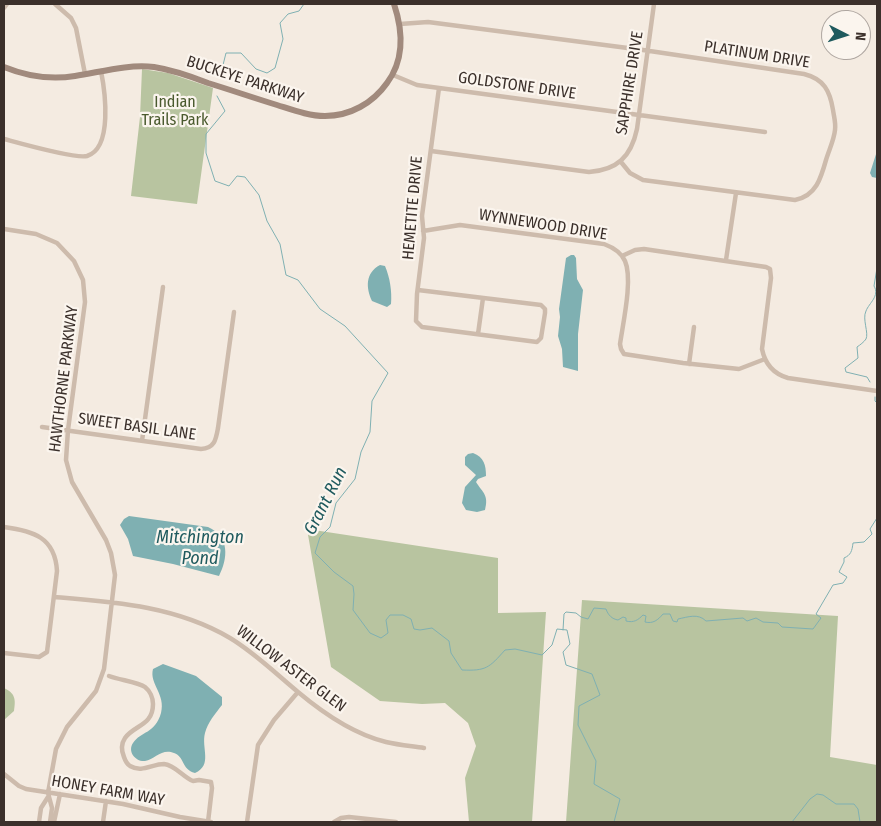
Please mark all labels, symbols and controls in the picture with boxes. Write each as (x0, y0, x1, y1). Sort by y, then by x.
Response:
north arrow (821, 10, 871, 60)
street label: SAPPHIRE DRIVE (612, 30, 648, 136)
text: N (852, 31, 869, 41)
street label: PLATINUM DRIVE (703, 37, 811, 73)
street label: BUCKEYE PARKWAY (184, 52, 306, 108)
street label: GOLDSTONE DRIVE (457, 68, 577, 104)
park label: Indian Trails Park (141, 93, 209, 131)
street label: HEMETITE DRIVE (399, 155, 427, 261)
street label: WYNNEWOOD DRIVE (477, 205, 609, 245)
street label: HAWTHORNE PARKWAY (45, 305, 83, 453)
street label: SWEET BASIL LANE (77, 409, 197, 445)
water label: Grant Run (300, 463, 352, 539)
water label: Mitchington Pond (156, 527, 244, 570)
street label: WILLOW ASTER GLEN (232, 622, 350, 716)
street label: HONEY FARM WAY (50, 772, 166, 810)

